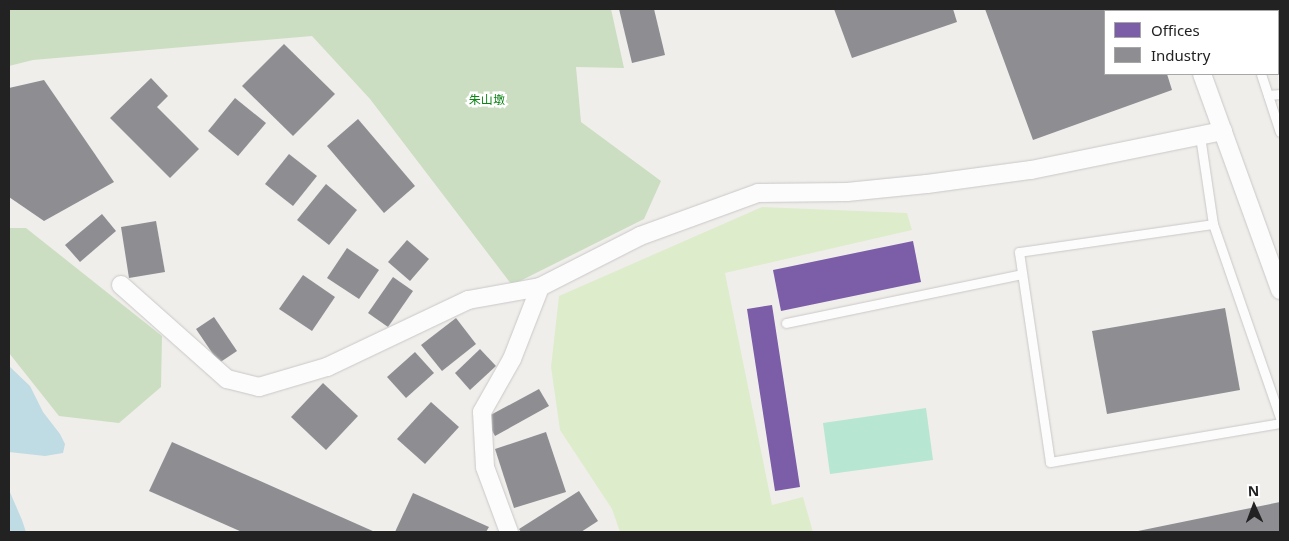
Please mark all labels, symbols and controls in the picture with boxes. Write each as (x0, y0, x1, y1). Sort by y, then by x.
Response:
legend (1104, 10, 1279, 75)
text: Offices (1151, 20, 1200, 40)
text: Industry (1151, 45, 1210, 65)
park label: 朱山墩 (469, 93, 505, 107)
north arrow (1229, 481, 1279, 531)
text: N (1247, 481, 1259, 500)

